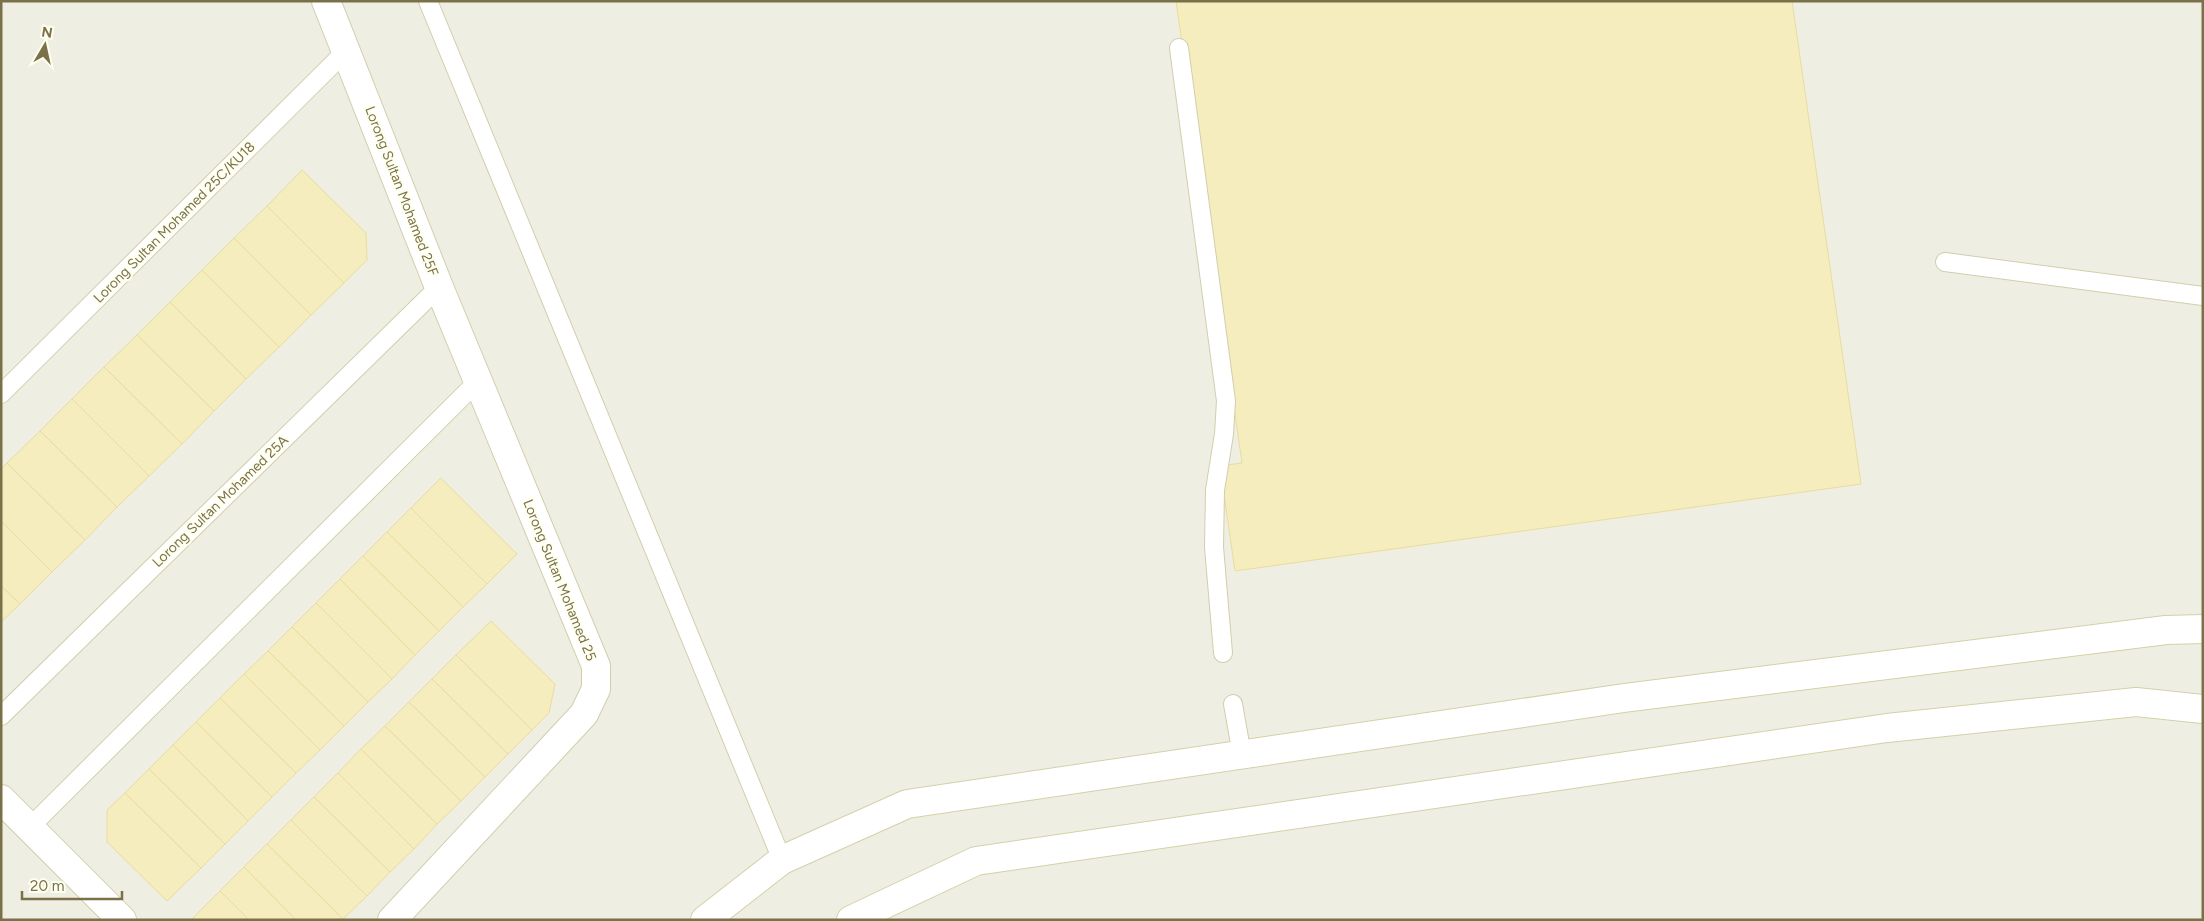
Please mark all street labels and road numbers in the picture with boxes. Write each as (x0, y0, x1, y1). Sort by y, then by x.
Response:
street label: Lorong Sultan Mohamed 25F (361, 104, 442, 279)
street label: Lorong Sultan Mohamed 25C/KU18 (90, 138, 259, 307)
street label: Lorong Sultan Mohamed 25A (149, 432, 292, 571)
street label: Lorong Sultan Mohamed 25 (519, 497, 600, 664)

